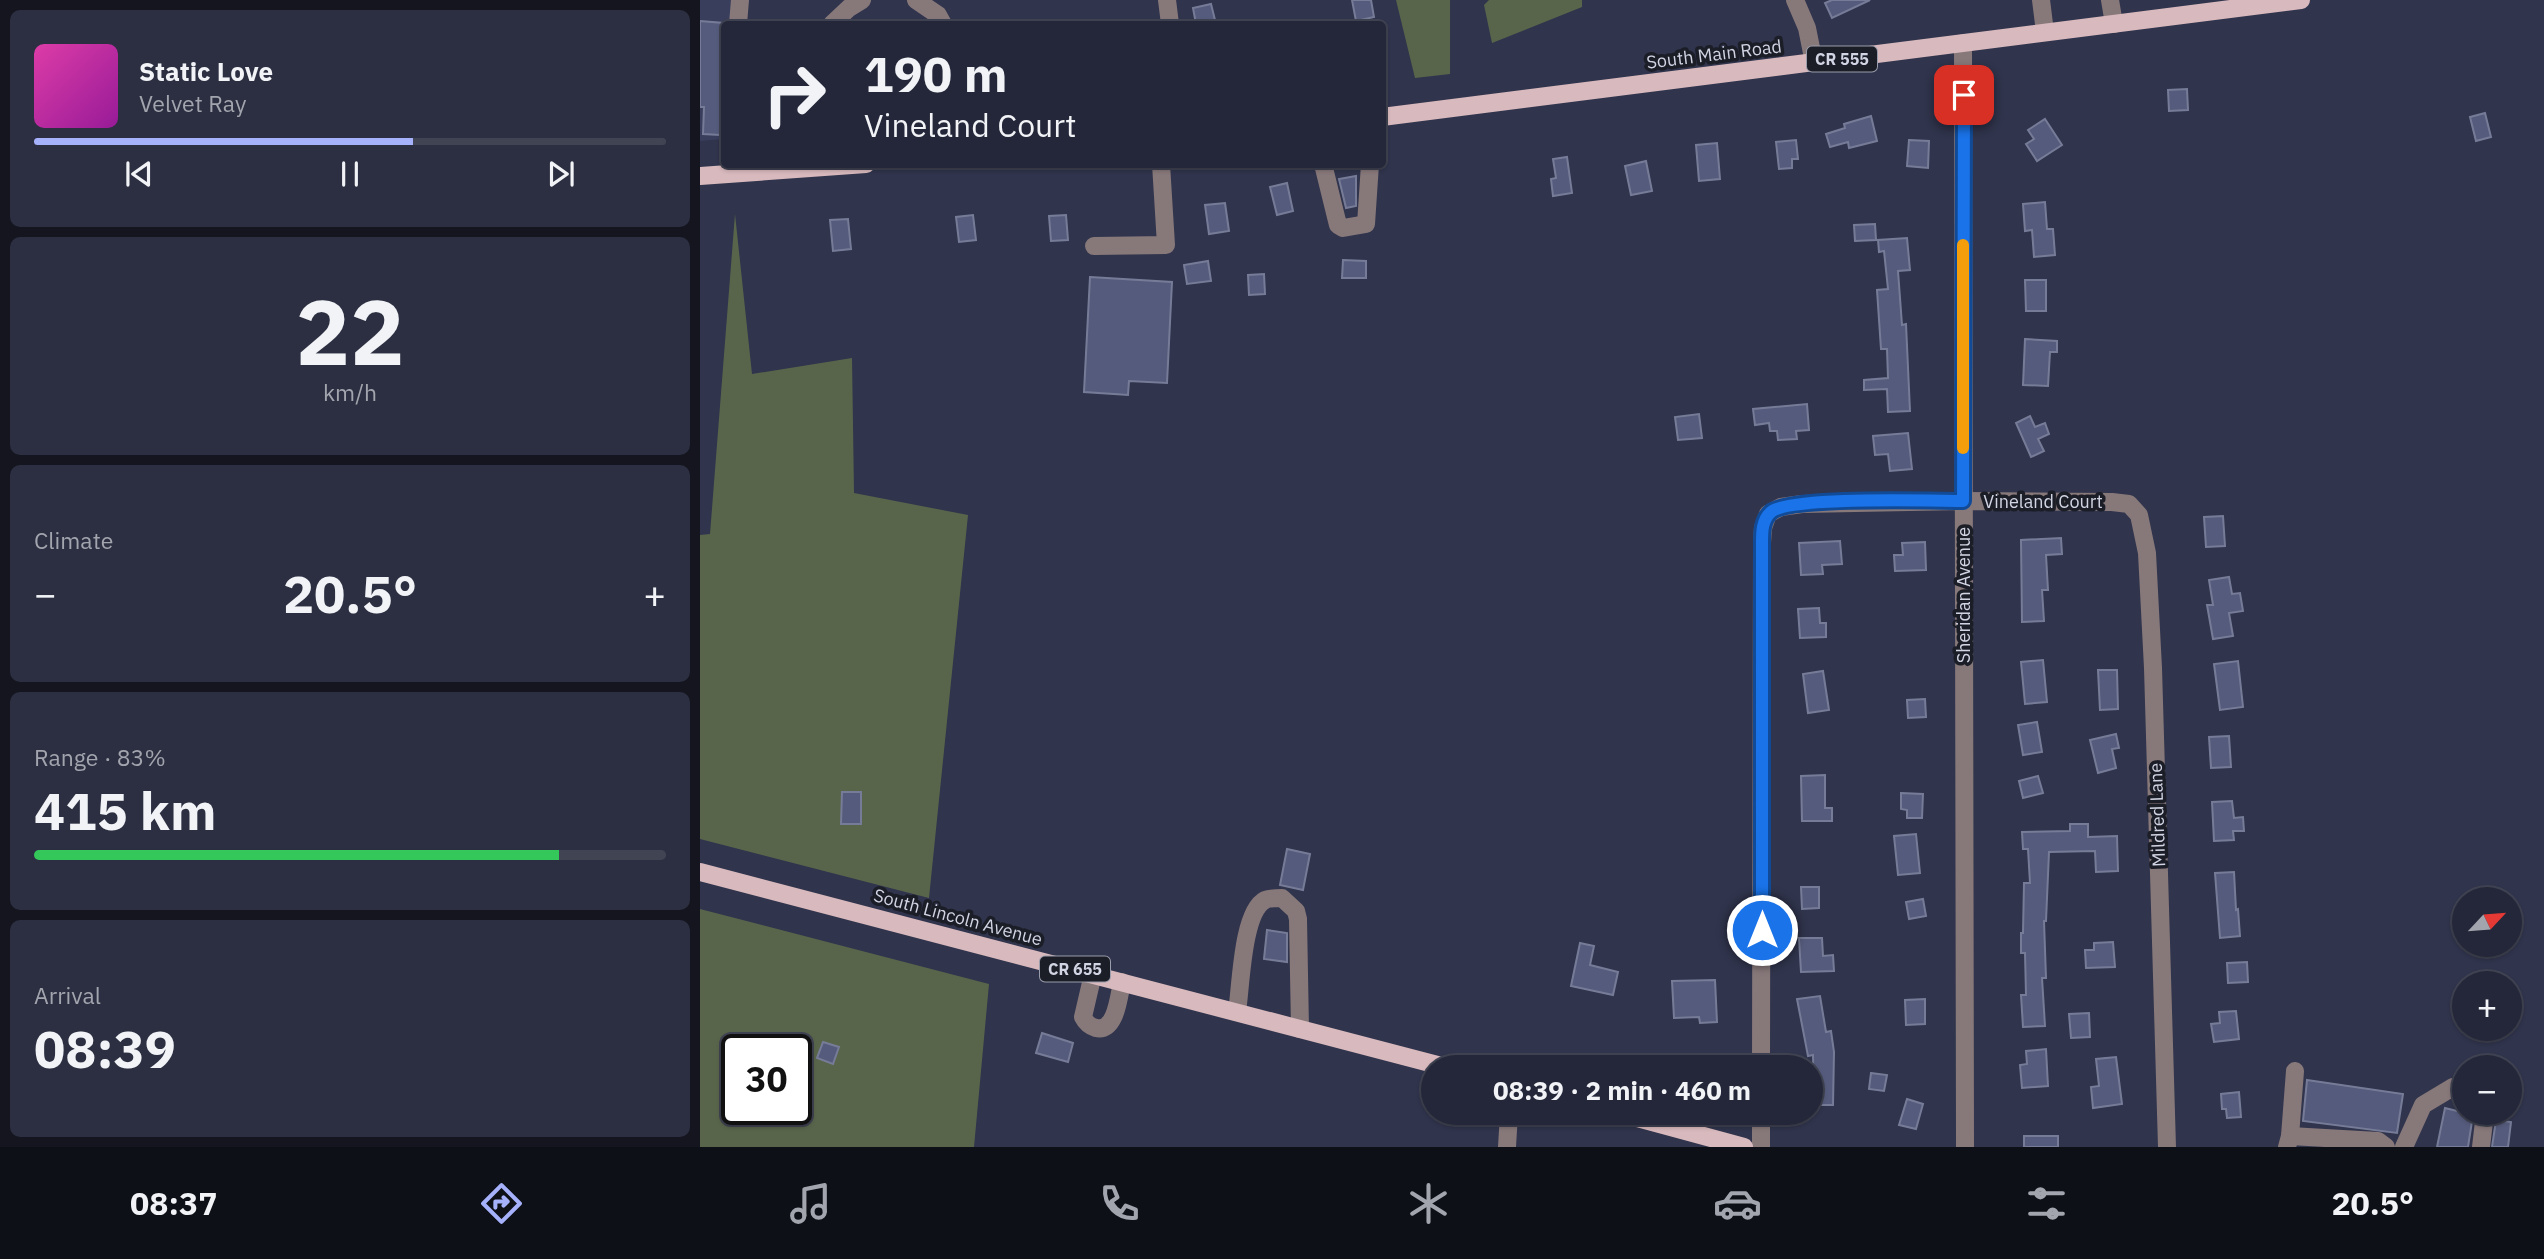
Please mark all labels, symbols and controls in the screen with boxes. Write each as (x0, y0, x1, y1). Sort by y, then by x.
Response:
street label: South Main Road (1645, 34, 1783, 74)
text: 190 m (864, 42, 1008, 105)
road number: CR 555 (1807, 46, 1877, 72)
icon: right (749, 49, 840, 140)
text: Static Love (139, 54, 273, 88)
pin (1934, 65, 1994, 125)
icon: arrive (1945, 76, 1983, 114)
text: Velvet Ray (139, 88, 246, 118)
text: Vineland Court (864, 104, 1076, 146)
icon: previous (120, 155, 158, 193)
icon: pause (331, 155, 369, 193)
icon: next (542, 155, 580, 193)
text: 22 (295, 272, 405, 390)
text: km/h (323, 377, 377, 407)
street label: Vineland Court (1983, 490, 2103, 513)
text: Climate (34, 525, 113, 555)
street label: Sheridan Avenue (1952, 527, 1975, 663)
text: 20.5° (283, 560, 417, 627)
text: − (34, 569, 57, 618)
text: + (643, 569, 666, 618)
text: Range · 83% (34, 742, 166, 772)
street label: Mildred Lane (2144, 762, 2170, 868)
text: 415 km (34, 777, 216, 844)
street label: South Lincoln Avenue (871, 883, 1045, 951)
north arrow (2452, 887, 2522, 957)
map controls (2452, 887, 2522, 1125)
position arrow (1725, 893, 1799, 967)
road number: CR 655 (1040, 956, 1110, 981)
button: + (2452, 971, 2522, 1041)
text: Arrival (34, 980, 101, 1010)
text: 08:39 (34, 1015, 176, 1082)
speed limit sign: 30 (721, 1034, 812, 1125)
button: − (2452, 1055, 2522, 1125)
text: 08:39 · 2 min · 460 m (1493, 1073, 1751, 1107)
icon: directions (477, 1179, 526, 1228)
icon: music (786, 1179, 835, 1228)
icon: phone (1095, 1179, 1144, 1228)
icon: climate (1404, 1179, 1453, 1228)
icon: car (1713, 1179, 1762, 1228)
icon: filters (2022, 1179, 2071, 1228)
text: 08:37 (130, 1182, 217, 1224)
text: 20.5° (2331, 1182, 2414, 1224)

